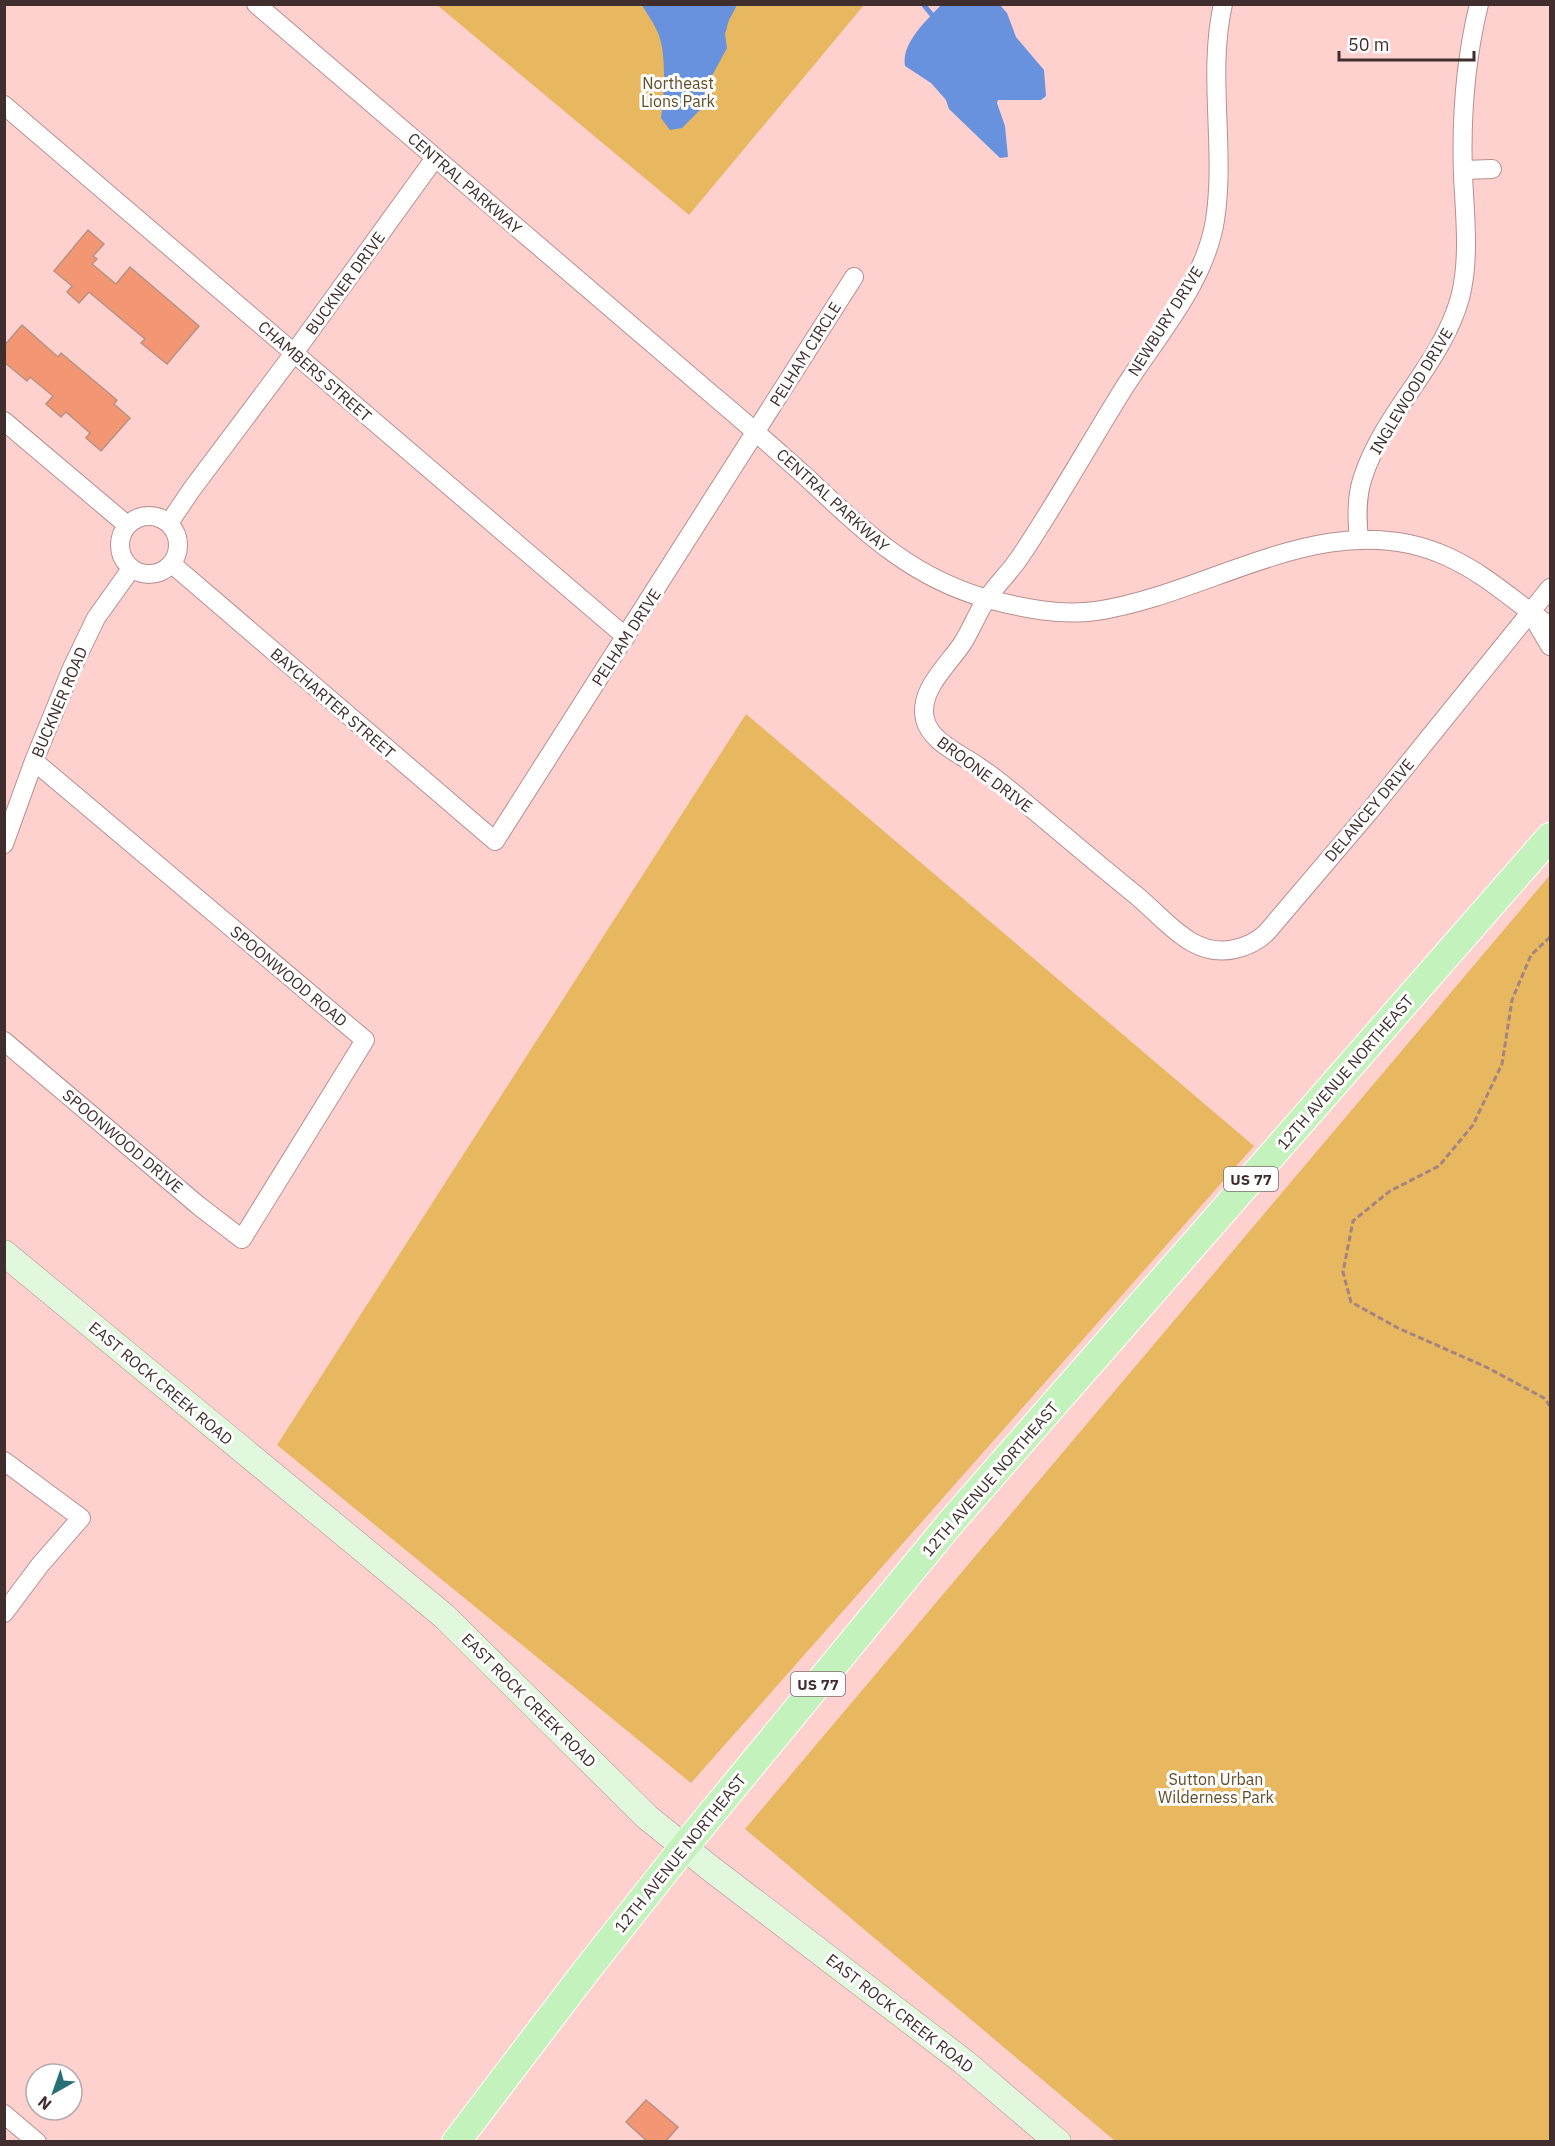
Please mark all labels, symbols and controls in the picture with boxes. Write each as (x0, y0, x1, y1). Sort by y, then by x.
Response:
scale bar (1339, 24, 1474, 62)
text: 50 m (1348, 33, 1390, 56)
park label: Northeast Lions Park (641, 73, 716, 111)
street label: CENTRAL PARKWAY (404, 128, 526, 238)
street label: BUCKNER DRIVE (301, 228, 389, 338)
street label: NEWBURY DRIVE (1123, 262, 1207, 380)
street label: PELHAM CIRCLE (765, 298, 845, 410)
street label: CHAMBERS STREET (254, 316, 376, 426)
street label: INGLEWOOD DRIVE (1365, 324, 1457, 458)
street label: CENTRAL PARKWAY (773, 444, 894, 556)
street label: PELHAM DRIVE (587, 585, 665, 689)
street label: BAYCHARTER STREET (267, 643, 399, 763)
street label: BUCKNER ROAD (27, 644, 91, 760)
street label: BROONE DRIVE (933, 732, 1037, 816)
street label: DELANCEY DRIVE (1320, 754, 1418, 866)
street label: SPOONWOOD ROAD (226, 921, 352, 1031)
street label: 12TH AVENUE NORTHEAST (1272, 991, 1418, 1153)
street label: SPOONWOOD DRIVE (59, 1085, 187, 1197)
road number: US 77 (1224, 1167, 1278, 1191)
street label: EAST ROCK CREEK ROAD (85, 1317, 237, 1449)
street label: 12TH AVENUE NORTHEAST (917, 1398, 1063, 1560)
street label: EAST ROCK CREEK ROAD (458, 1629, 600, 1771)
road number: US 77 (791, 1672, 845, 1696)
park label: Sutton Urban Wilderness Park (1158, 1769, 1275, 1807)
street label: 12TH AVENUE NORTHEAST (610, 1770, 750, 1936)
street label: EAST ROCK CREEK ROAD (822, 1949, 978, 2077)
north arrow (24, 2062, 84, 2122)
text: N (33, 2092, 55, 2115)

